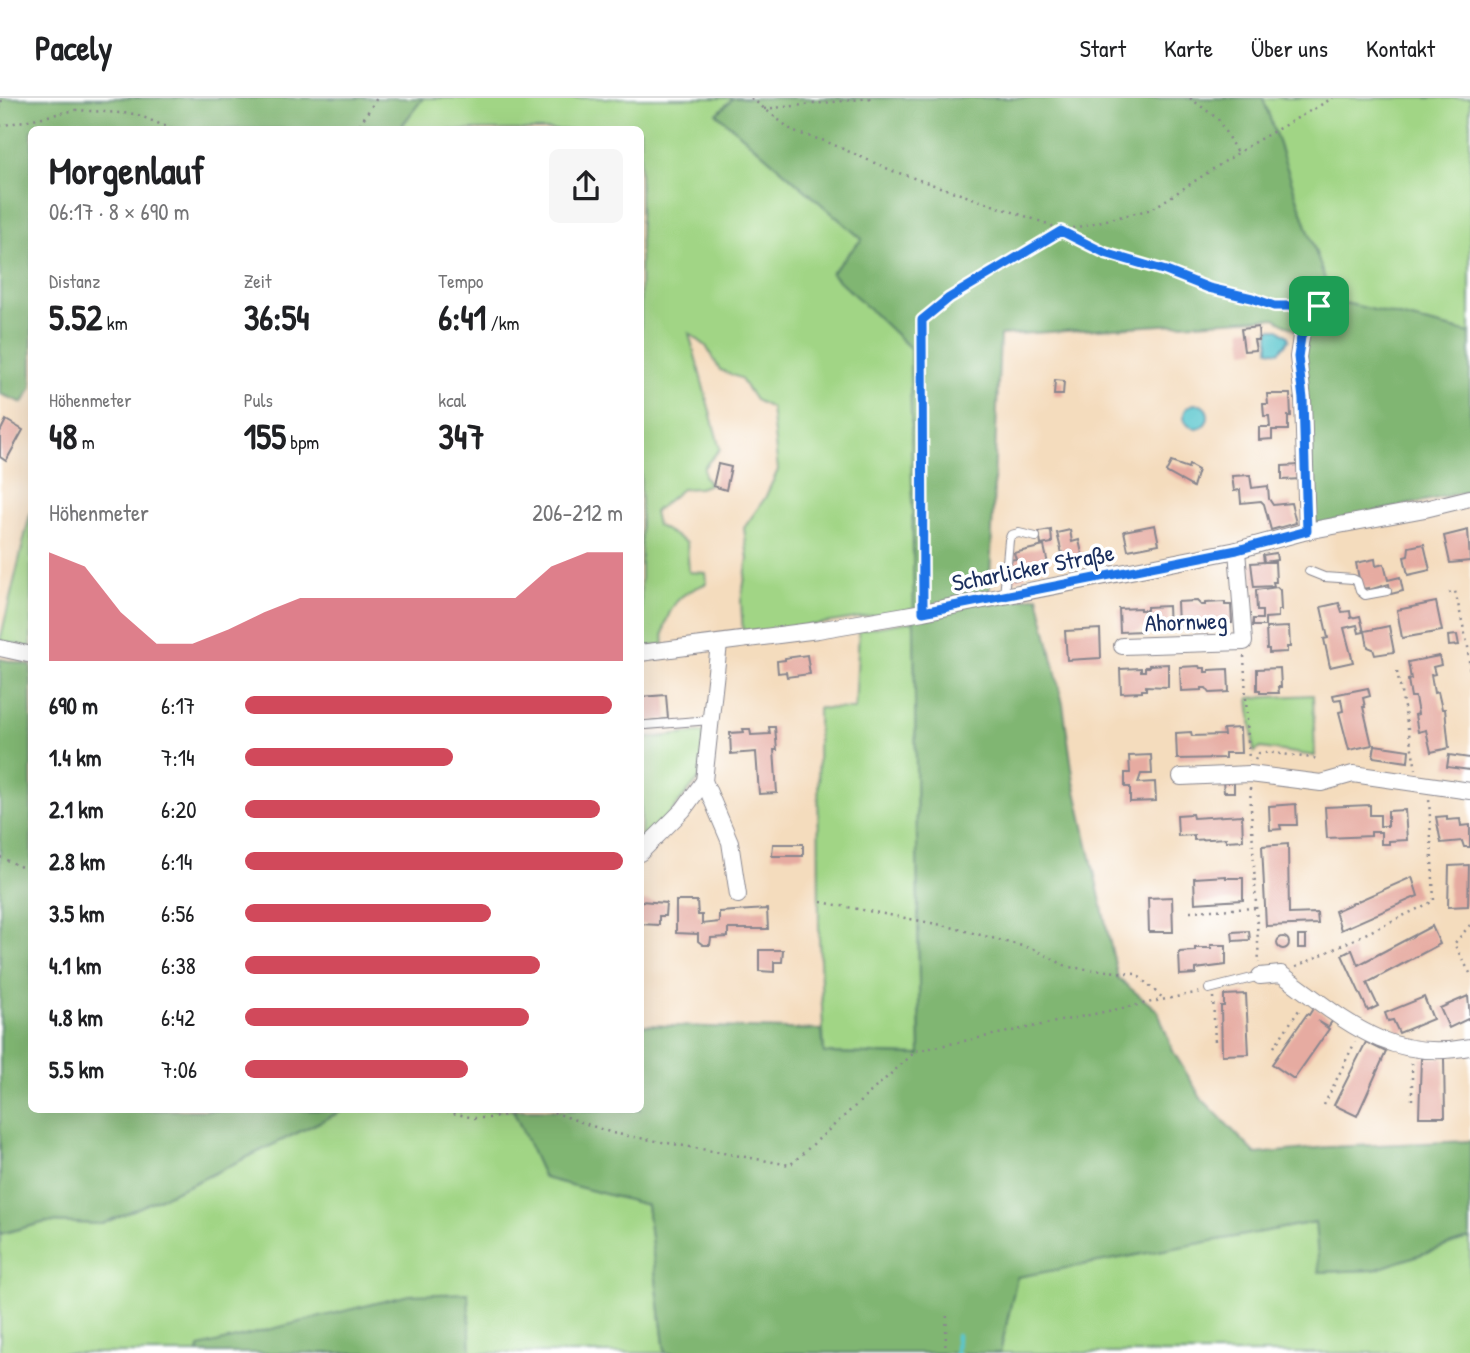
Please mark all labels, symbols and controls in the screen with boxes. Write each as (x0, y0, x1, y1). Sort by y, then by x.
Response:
text: Pacely (35, 26, 112, 70)
text: Start (1080, 32, 1126, 64)
text: Karte (1164, 32, 1213, 64)
text: Über uns (1251, 32, 1328, 64)
text: Kontakt (1366, 32, 1435, 64)
text: Morgenlauf (49, 144, 205, 196)
button: share (549, 149, 623, 223)
text: 06:17 · 8 × 690 m (49, 196, 189, 227)
text: Distanz (49, 268, 100, 294)
text: Zeit (244, 268, 272, 294)
text: Tempo (438, 268, 484, 294)
pin (1289, 276, 1349, 336)
icon: arrive (1300, 287, 1338, 325)
text: 5.52 (49, 294, 102, 341)
text: 36:54 (244, 294, 309, 341)
text: 6:41 (438, 294, 486, 341)
text: km (102, 310, 128, 336)
text: /km (486, 310, 519, 336)
text: Höhenmeter (49, 387, 132, 413)
text: Puls (244, 387, 273, 413)
text: kcal (438, 387, 466, 413)
text: 48 (49, 413, 77, 460)
text: 155 (244, 413, 286, 460)
text: 347 (438, 413, 484, 460)
text: m (77, 429, 95, 455)
text: bpm (286, 429, 319, 455)
text: Höhenmeter (49, 497, 149, 528)
text: 206–212 m (532, 497, 623, 528)
street label: Scharlicker Straße (949, 536, 1117, 598)
street label: Ahornweg (1144, 604, 1228, 638)
text: 690 m (49, 690, 98, 721)
text: 6:17 (161, 690, 195, 721)
text: 1.4 km (49, 742, 101, 773)
text: 7:14 (161, 742, 195, 773)
text: 2.1 km (49, 794, 104, 825)
text: 6:20 (161, 794, 197, 825)
text: 2.8 km (49, 846, 105, 877)
text: 6:14 (161, 846, 193, 877)
text: 3.5 km (49, 898, 104, 929)
text: 6:56 (161, 898, 194, 929)
text: 4.1 km (49, 950, 101, 981)
text: 6:38 (161, 950, 196, 981)
text: 4.8 km (49, 1002, 103, 1033)
text: 6:42 (161, 1002, 195, 1033)
text: 5.5 km (49, 1054, 104, 1085)
text: 7:06 (161, 1054, 197, 1085)

